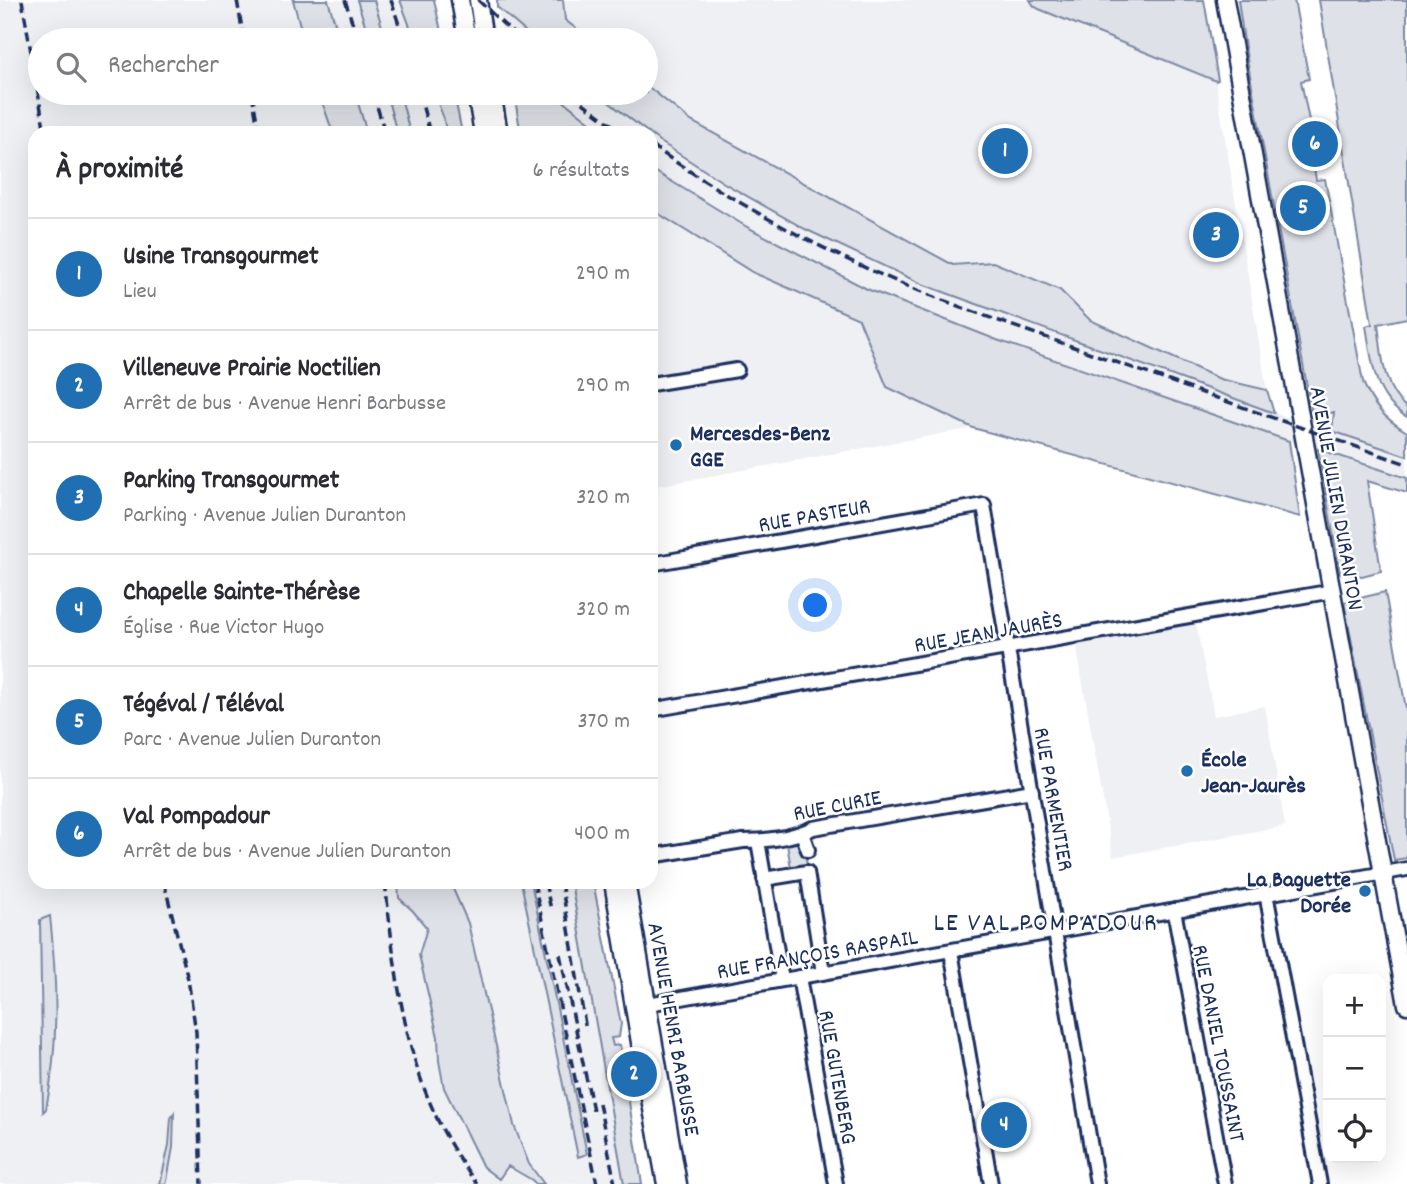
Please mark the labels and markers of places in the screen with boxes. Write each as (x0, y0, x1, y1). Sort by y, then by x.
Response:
pin: 6 (1292, 118, 1338, 170)
pin: 1 (982, 125, 1028, 177)
pin: 5 (1280, 182, 1326, 234)
pin: 3 (1193, 209, 1239, 261)
place label: Mercesdes-Benz GGE (690, 419, 830, 478)
marker: Mercesdes-Benz GGE (668, 437, 684, 453)
place label: École Jean-Jaurès (1201, 745, 1306, 804)
marker: École Jean-Jaurès (1179, 763, 1195, 779)
place label: La Baguette Dorée (1247, 865, 1351, 924)
marker: La Baguette Dorée (1357, 883, 1373, 899)
pin: 2 (611, 1048, 657, 1100)
pin: 4 (981, 1099, 1027, 1151)

